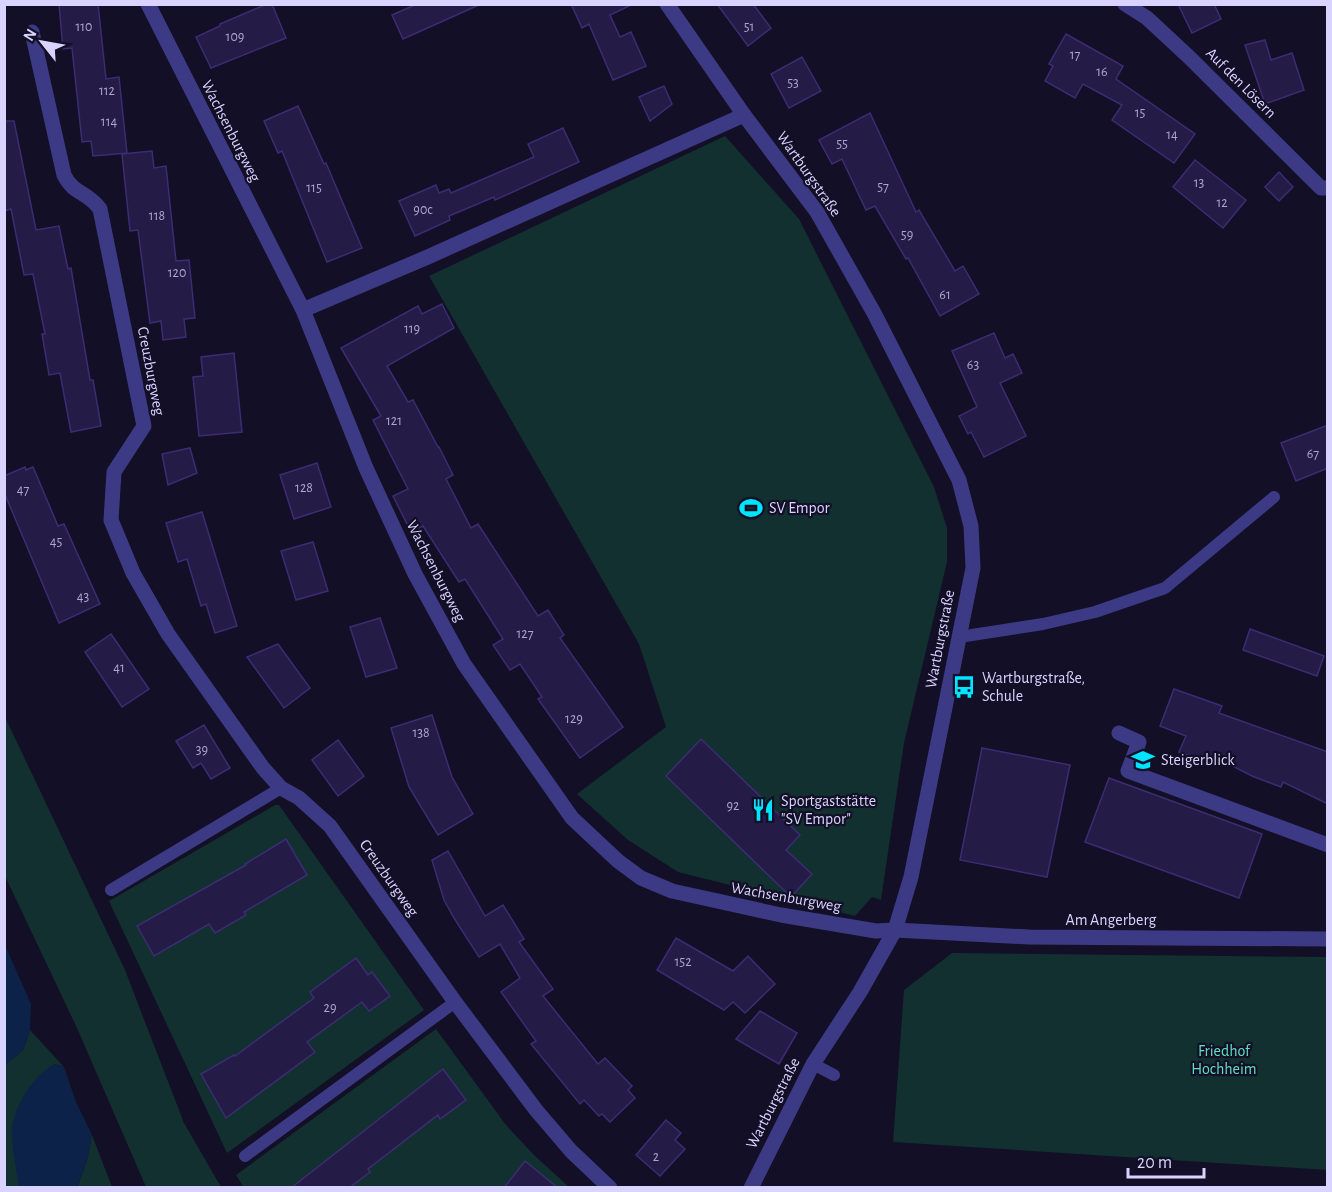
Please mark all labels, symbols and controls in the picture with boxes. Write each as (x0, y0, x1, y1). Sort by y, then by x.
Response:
north arrow (12, 12, 72, 72)
house number: 110 (75, 20, 93, 34)
house number: 51 (744, 20, 754, 34)
text: N (20, 26, 40, 44)
house number: 109 (226, 30, 244, 44)
street label: Auf den Lösern (1203, 45, 1279, 121)
house number: 17 (1070, 48, 1080, 62)
house number: 16 (1096, 65, 1108, 79)
house number: 53 (787, 76, 799, 90)
street label: Wachsenburgweg (199, 78, 264, 185)
house number: 112 (99, 84, 115, 98)
house number: 15 (1135, 106, 1145, 120)
house number: 114 (101, 115, 117, 129)
house number: 14 (1166, 128, 1178, 142)
street label: Wartburgstraße (774, 129, 844, 219)
house number: 55 (836, 137, 848, 151)
house number: 13 (1194, 176, 1205, 190)
house number: 57 (877, 180, 889, 194)
house number: 115 (306, 181, 322, 195)
house number: 12 (1216, 196, 1228, 210)
house number: 90c (413, 203, 433, 217)
house number: 118 (149, 209, 165, 223)
house number: 59 (901, 228, 913, 242)
house number: 120 (168, 266, 186, 280)
house number: 61 (939, 288, 951, 302)
house number: 119 (404, 322, 420, 336)
street label: Creuzburgweg (135, 325, 167, 417)
house number: 63 (967, 358, 979, 372)
house number: 121 (386, 414, 402, 428)
house number: 67 (1307, 447, 1319, 461)
house number: 128 (295, 481, 313, 495)
house number: 47 (17, 483, 29, 497)
sports icon: SV Empor (738, 495, 764, 521)
place label: SV Empor (769, 500, 830, 516)
street label: Wachsenburgweg (404, 518, 469, 625)
house number: 45 (50, 535, 62, 549)
street label: Wartburgstraße (923, 588, 957, 690)
house number: 43 (77, 590, 89, 604)
house number: 127 (516, 627, 534, 641)
house number: 41 (113, 661, 125, 675)
place label: Wartburgstraße, Schule (982, 670, 1085, 704)
bus stop icon: Wartburgstraße, Schule (951, 674, 977, 700)
house number: 129 (565, 712, 583, 726)
house number: 138 (412, 726, 430, 740)
house number: 39 (196, 743, 208, 757)
school or university icon: Steigerblick (1130, 747, 1156, 773)
place label: Steigerblick (1161, 752, 1235, 768)
place label: Sportgaststätte "SV Empor" (781, 793, 876, 827)
restaurant icon: Sportgaststätte "SV Empor" (750, 797, 776, 823)
house number: 92 (727, 799, 739, 813)
street label: Creuzburgweg (357, 837, 421, 920)
street label: Wachsenburgweg (730, 879, 843, 915)
street label: Am Angerberg (1066, 912, 1157, 928)
house number: 152 (674, 955, 692, 969)
house number: 29 (324, 1001, 336, 1015)
park label: Friedhof Hochheim (1191, 1043, 1257, 1077)
street label: Wartburgstraße (743, 1055, 803, 1151)
scale bar (1128, 1141, 1204, 1179)
house number: 2 (653, 1150, 659, 1164)
text: 20 m (1137, 1154, 1172, 1172)

